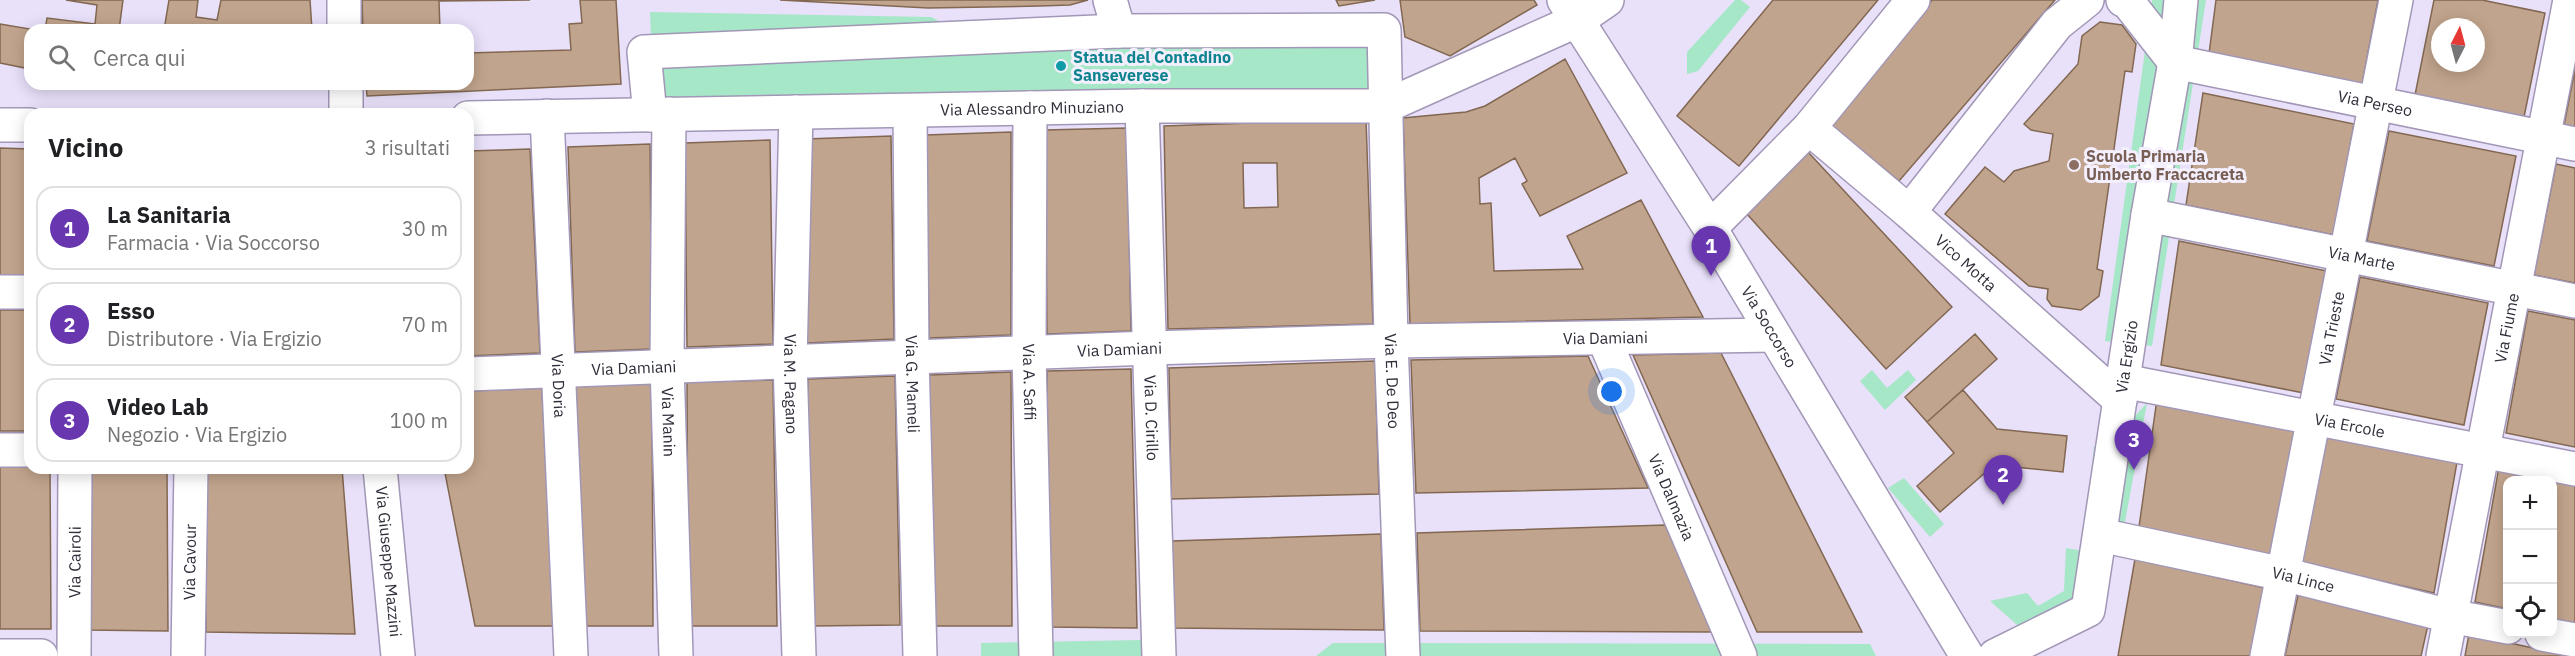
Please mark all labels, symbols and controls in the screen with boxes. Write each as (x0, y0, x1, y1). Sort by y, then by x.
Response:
north arrow (2431, 18, 2485, 72)
search box (24, 24, 474, 90)
icon: search (45, 41, 78, 74)
text: Cerca qui (93, 43, 185, 72)
place label: Statua del Contadino Sanseverese (1073, 47, 1231, 85)
marker: Statua del Contadino Sanseverese (1054, 59, 1068, 73)
street label: Via Perseo (2336, 86, 2414, 120)
street label: Via Alessandro Minuziano (940, 96, 1124, 120)
text: Vicino (48, 130, 123, 164)
text: 3 risultati (365, 134, 450, 161)
place label: Scuola Primaria Umberto Fraccacreta (2086, 146, 2244, 184)
marker: Scuola Primaria Umberto Fraccacreta (2067, 158, 2081, 172)
text: La Sanitaria (107, 200, 231, 229)
text: 1 (64, 215, 76, 242)
text: 30 m (402, 215, 448, 242)
pin: 1 (1692, 226, 1730, 276)
text: Farmacia · Via Soccorso (107, 229, 320, 256)
street label: Vico Motta (1931, 230, 2001, 296)
street label: Via Marte (2326, 242, 2397, 275)
street label: Via Soccorso (1737, 282, 1802, 371)
street label: Via Trieste (2314, 289, 2349, 367)
street label: Via Fiume (2490, 291, 2523, 365)
text: Esso (107, 296, 155, 325)
text: 2 (64, 311, 76, 338)
text: 70 m (402, 311, 448, 338)
street label: Via Ergizio (2111, 319, 2142, 395)
text: Distributore · Via Ergizio (107, 325, 322, 352)
street label: Via Damiani (1563, 327, 1648, 348)
street label: Via E. De Deo (1381, 333, 1404, 429)
street label: Via M. Pagano (780, 334, 802, 434)
street label: Via G. Mameli (902, 335, 924, 433)
street label: Via Damiani (1077, 338, 1162, 361)
street label: Via A. Saffi (1019, 344, 1041, 421)
street label: Via Doria (548, 353, 570, 419)
street label: Via Damiani (591, 356, 677, 379)
street label: Via D. Cirillo (1140, 375, 1163, 461)
your location (1597, 377, 1626, 406)
street label: Via Manin (658, 387, 680, 457)
text: Video Lab (107, 392, 209, 421)
text: 3 (64, 407, 76, 434)
text: 100 m (390, 407, 448, 434)
street label: Via Ercole (2313, 409, 2387, 442)
pin: 3 (2114, 420, 2154, 470)
text: Negozio · Via Ergizio (107, 421, 287, 448)
street label: Via Dalmazia (1644, 451, 1699, 544)
pin: 2 (1984, 456, 2022, 505)
map controls (2503, 476, 2557, 638)
button: + (2503, 476, 2557, 530)
street label: Via Giuseppe Mazzini (372, 485, 406, 638)
street label: Via Cavour (179, 524, 200, 600)
street label: Via Cairoli (64, 526, 85, 598)
button: − (2503, 530, 2557, 584)
street label: Via Lince (2270, 562, 2337, 597)
button: locate (2503, 584, 2557, 638)

